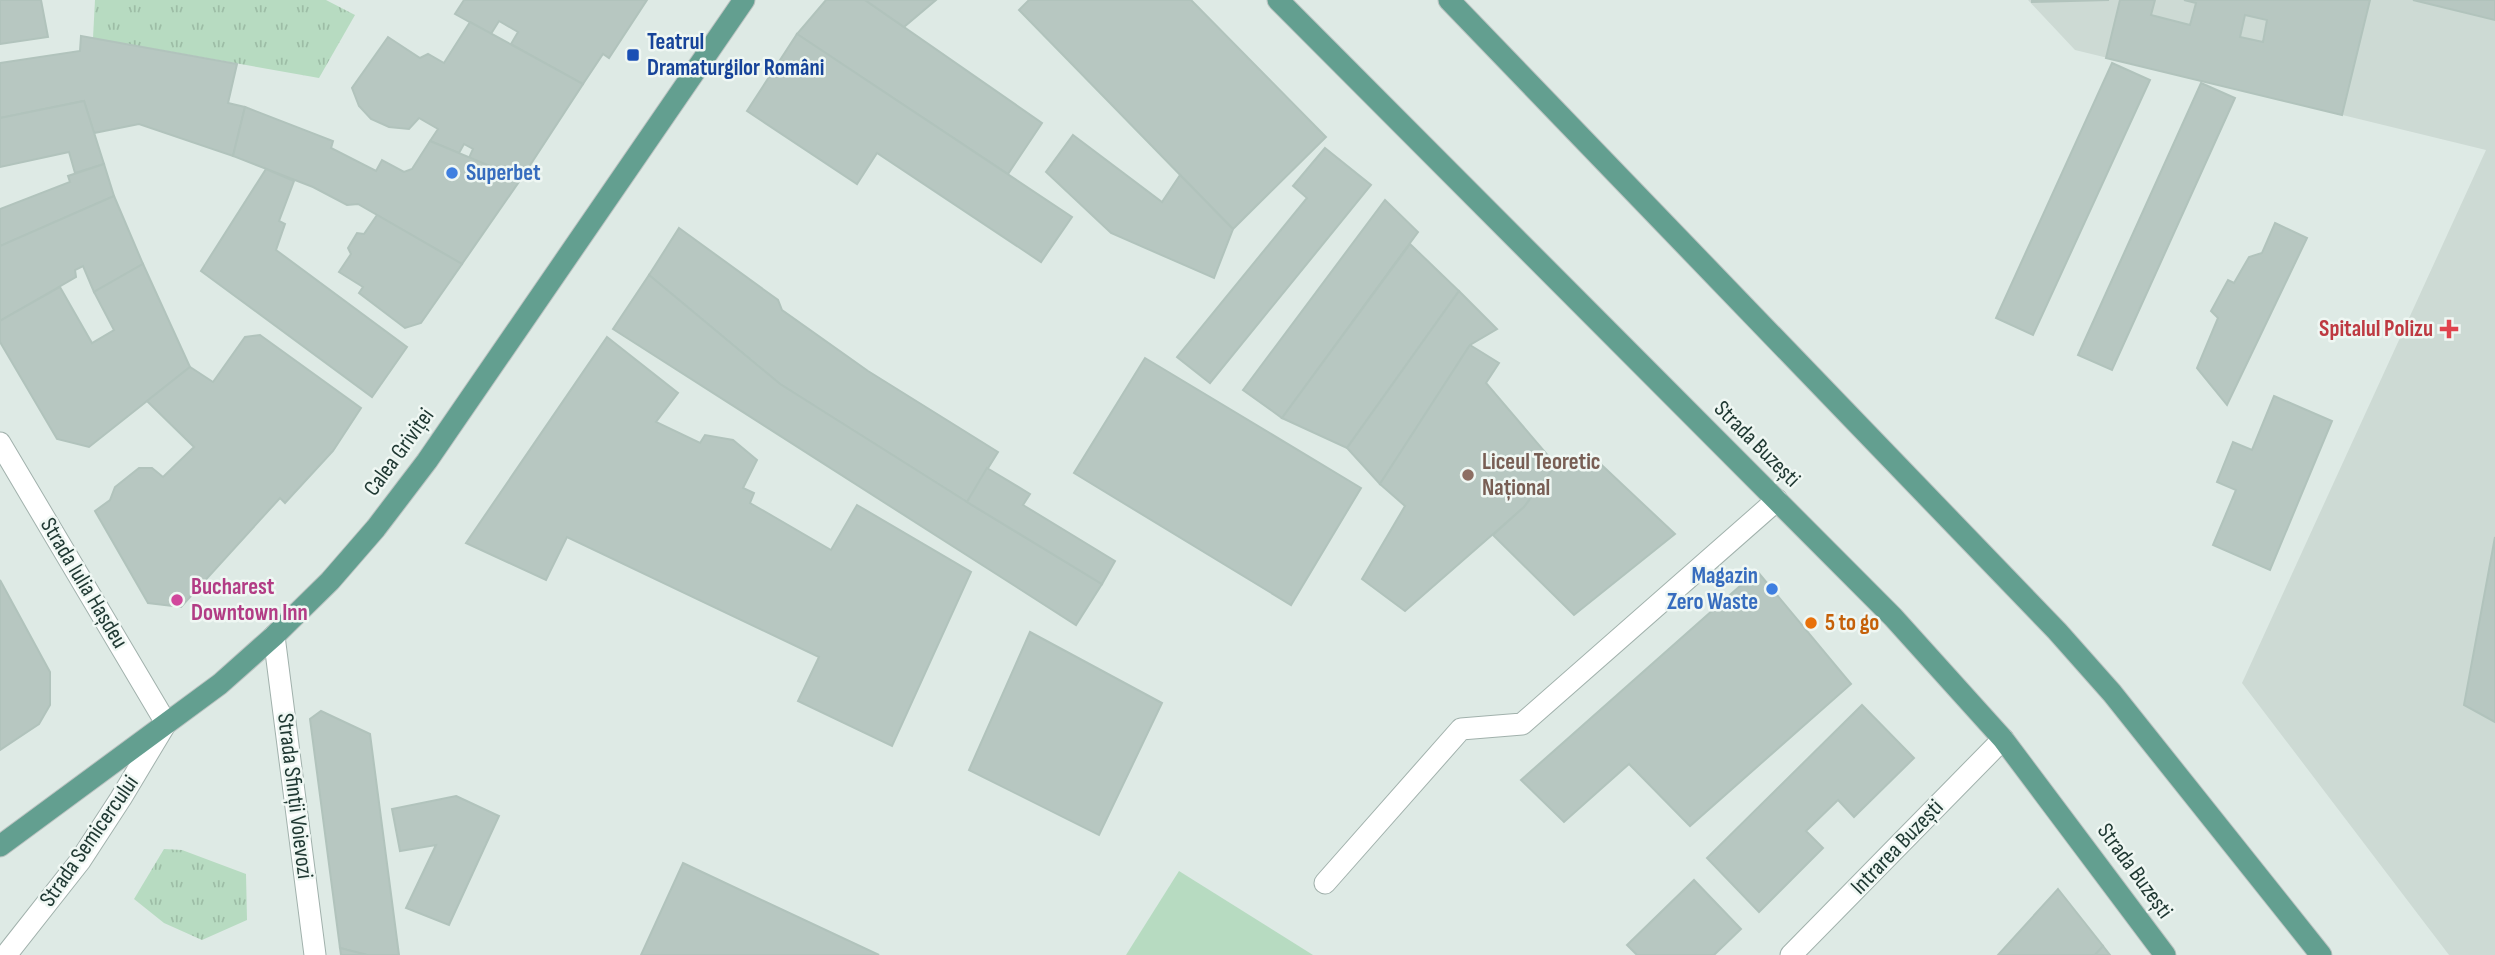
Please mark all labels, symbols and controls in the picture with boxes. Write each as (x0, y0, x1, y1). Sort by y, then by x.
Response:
place label: Teatrul Dramaturgilor Români (647, 28, 824, 82)
marker: Teatrul Dramaturgilor Români (625, 47, 641, 63)
place label: Superbet (466, 159, 541, 187)
marker: Superbet (444, 165, 460, 181)
place label: Spitalul Polizu (2319, 315, 2433, 343)
marker: Spitalul Polizu (2439, 319, 2459, 339)
street label: Strada Buzești (1708, 395, 1806, 493)
street label: Calea Griviței (358, 403, 440, 501)
place label: Liceul Teoretic Național (1482, 448, 1601, 502)
marker: Liceul Teoretic Național (1460, 467, 1476, 483)
street label: Strada Iulia Hașdeu (34, 513, 134, 653)
place label: Magazin Zero Waste (1667, 562, 1758, 616)
place label: Bucharest Downtown Inn (191, 573, 308, 627)
marker: Magazin Zero Waste (1764, 581, 1780, 597)
marker: Bucharest Downtown Inn (169, 592, 185, 608)
place label: 5 to go (1825, 609, 1879, 637)
marker: 5 to go (1803, 615, 1819, 631)
street label: Strada Sfinții Voievozi (271, 712, 319, 880)
street label: Strada Semicercului (33, 770, 145, 912)
street label: Intrarea Buzești (1845, 794, 1949, 900)
street label: Strada Buzești (2091, 818, 2179, 924)

